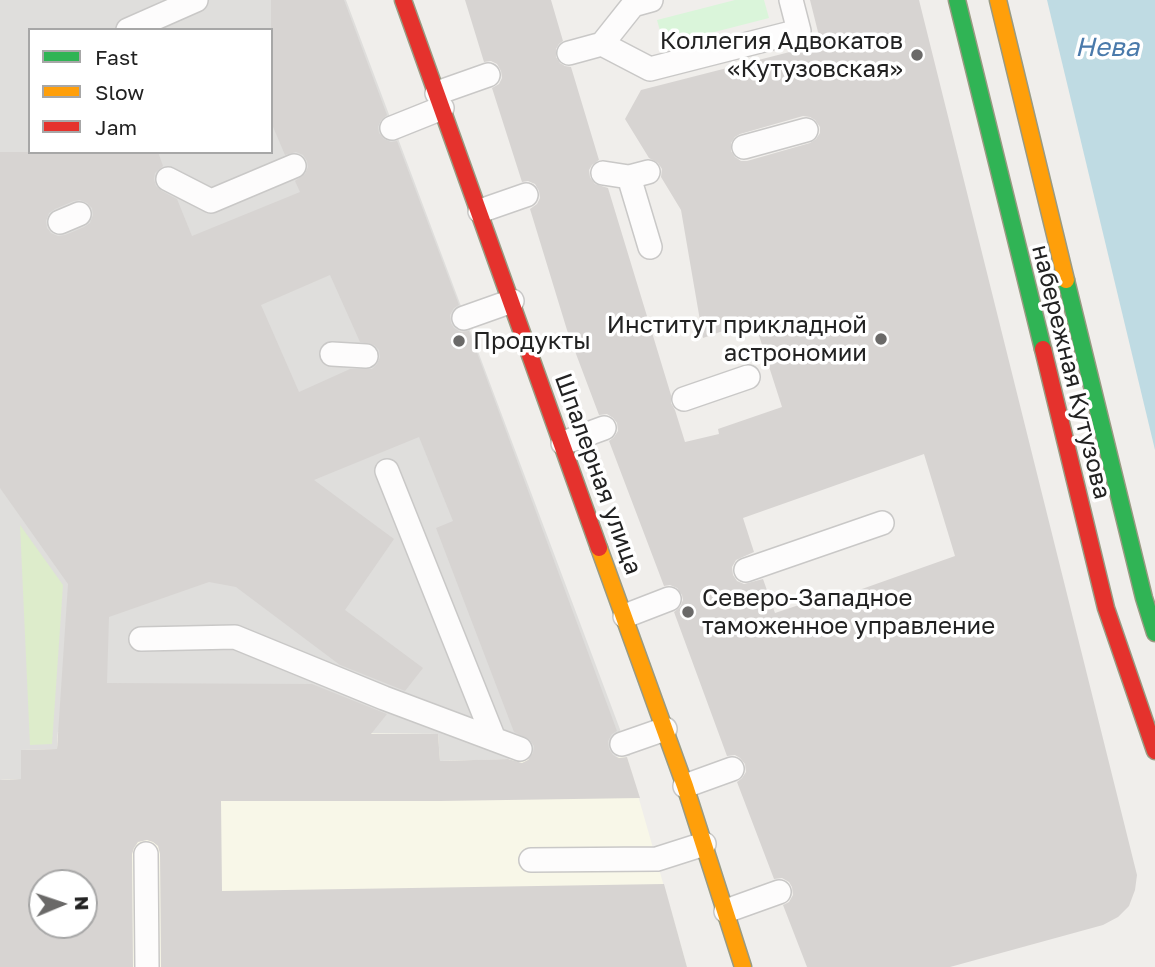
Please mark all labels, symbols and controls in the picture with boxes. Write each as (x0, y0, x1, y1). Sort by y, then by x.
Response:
place label: Коллегия Адвокатов «Кутузовская» (660, 27, 903, 83)
legend (28, 28, 273, 154)
water label: Нева (1075, 32, 1139, 64)
text: Fast (95, 44, 138, 70)
marker: Коллегия Адвокатов «Кутузовская» (909, 47, 925, 63)
text: Slow (95, 79, 144, 105)
text: Jam (95, 114, 137, 140)
street label: набережная Кутузова (1025, 242, 1117, 502)
place label: Институт прикладной астрономии (607, 311, 867, 367)
place label: Продукты (473, 327, 591, 355)
marker: Институт прикладной астрономии (873, 331, 889, 347)
marker: Продукты (451, 333, 467, 349)
street label: Шпалерная улица (548, 369, 648, 579)
place label: Северо-Западное таможенное управление (702, 584, 995, 640)
marker: Северо-Западное таможенное управление (680, 604, 696, 620)
north arrow (28, 869, 98, 939)
text: N (71, 896, 94, 911)

